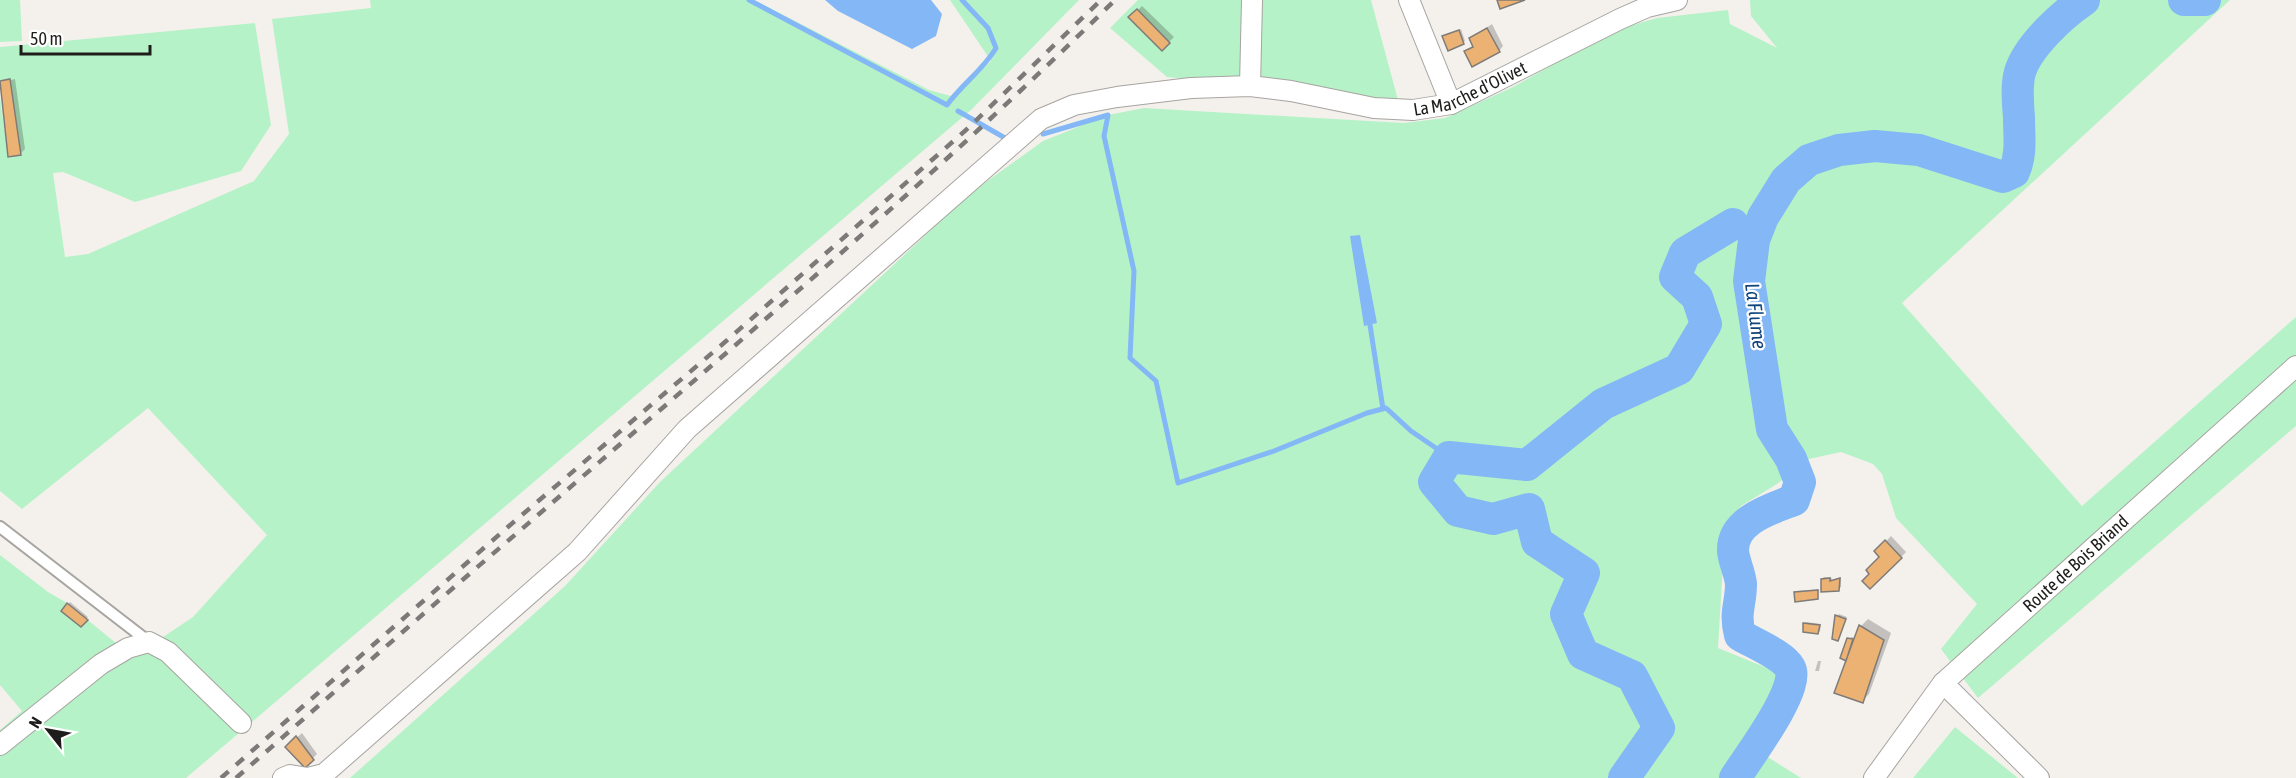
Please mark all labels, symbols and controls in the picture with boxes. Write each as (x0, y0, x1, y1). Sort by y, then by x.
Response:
scale bar (21, 18, 150, 56)
text: 50 m (30, 28, 62, 49)
street label: La Marche d'Olivet (1412, 57, 1530, 120)
water label: La Flume (1741, 282, 1772, 350)
street label: Route de Bois Briand (2018, 510, 2133, 616)
north arrow (18, 700, 78, 760)
text: N (25, 714, 45, 731)

